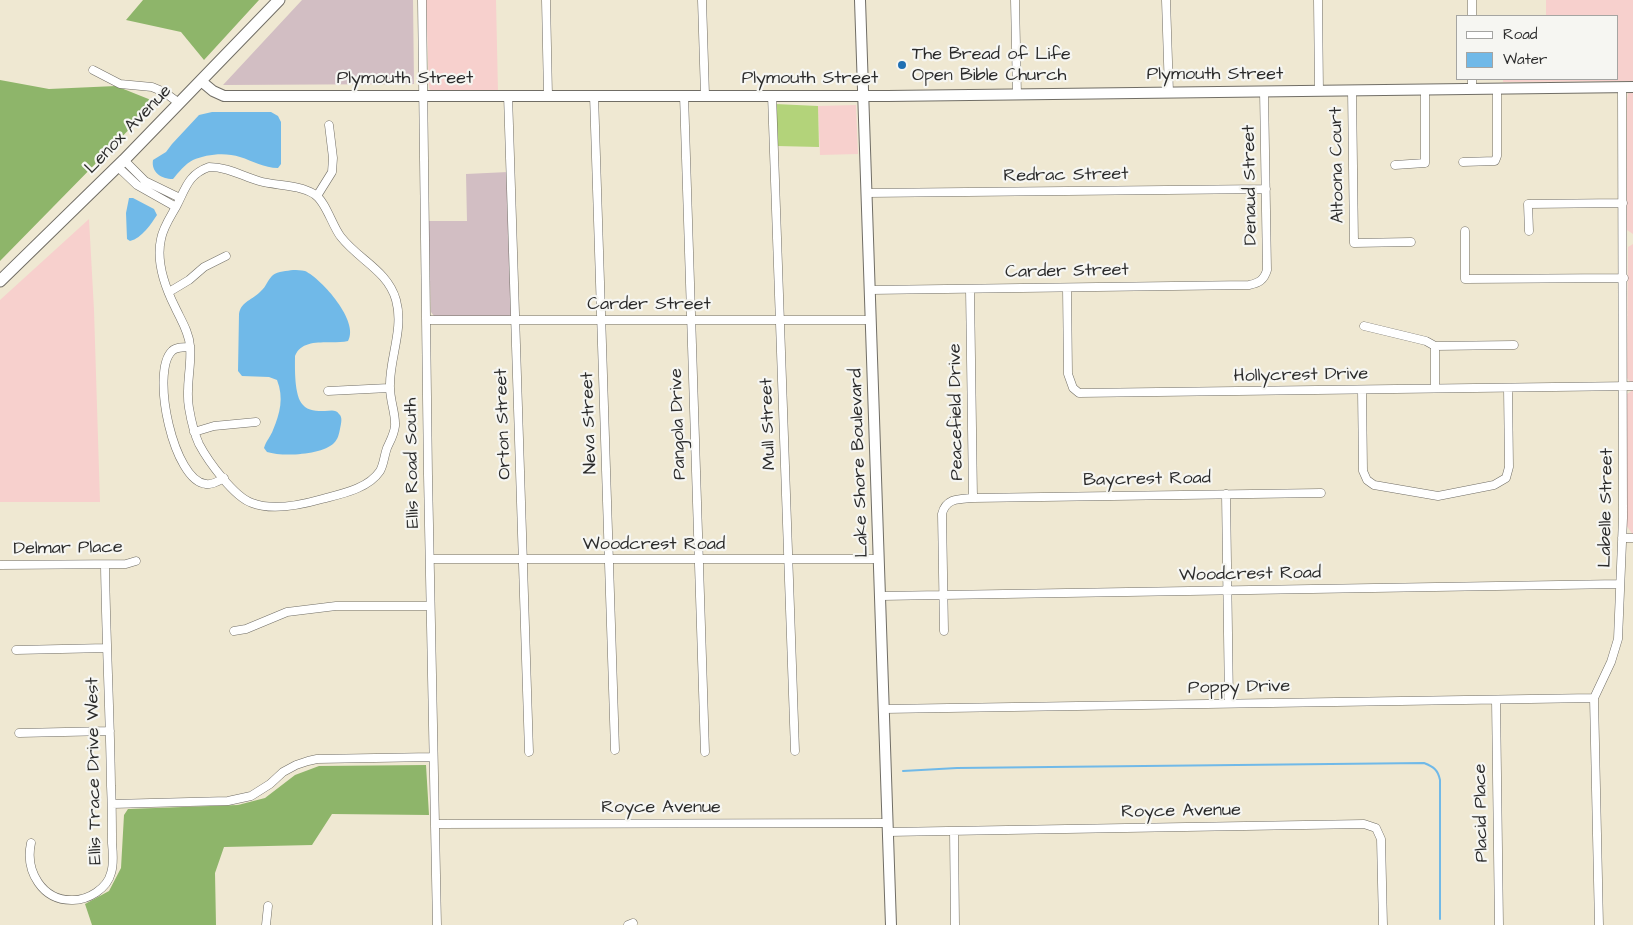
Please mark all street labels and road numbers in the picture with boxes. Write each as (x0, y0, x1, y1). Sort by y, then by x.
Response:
street label: Plymouth Street (1147, 64, 1283, 86)
street label: Plymouth Street (337, 68, 473, 90)
street label: Plymouth Street (742, 68, 878, 90)
street label: Lenox Avenue (81, 81, 177, 179)
street label: Altoona Court (1326, 107, 1350, 223)
street label: Denaud Street (1239, 124, 1263, 246)
street label: Redrac Street (1003, 164, 1129, 188)
street label: Carder Street (1005, 260, 1129, 284)
street label: Carder Street (587, 294, 711, 316)
street label: Peacefield Drive (945, 343, 969, 481)
street label: Hollycrest Drive (1234, 364, 1368, 388)
street label: Orton Street (491, 368, 517, 480)
street label: Pangola Drive (666, 368, 692, 480)
street label: Lake Shore Boulevard (846, 368, 874, 558)
street label: Neva Street (577, 372, 603, 474)
street label: Mull Street (757, 377, 781, 471)
street label: Ellis Road South (401, 397, 425, 529)
street label: Labelle Street (1595, 448, 1619, 568)
street label: Baycrest Road (1083, 468, 1211, 492)
street label: Woodcrest Road (583, 534, 725, 556)
street label: Delmar Place (13, 537, 123, 561)
street label: Woodcrest Road (1179, 563, 1321, 587)
street label: Poppy Drive (1188, 676, 1290, 700)
street label: Ellis Trace Drive West (83, 677, 107, 865)
street label: Placid Place (1470, 764, 1494, 862)
street label: Royce Avenue (601, 797, 721, 819)
street label: Royce Avenue (1121, 800, 1241, 824)

